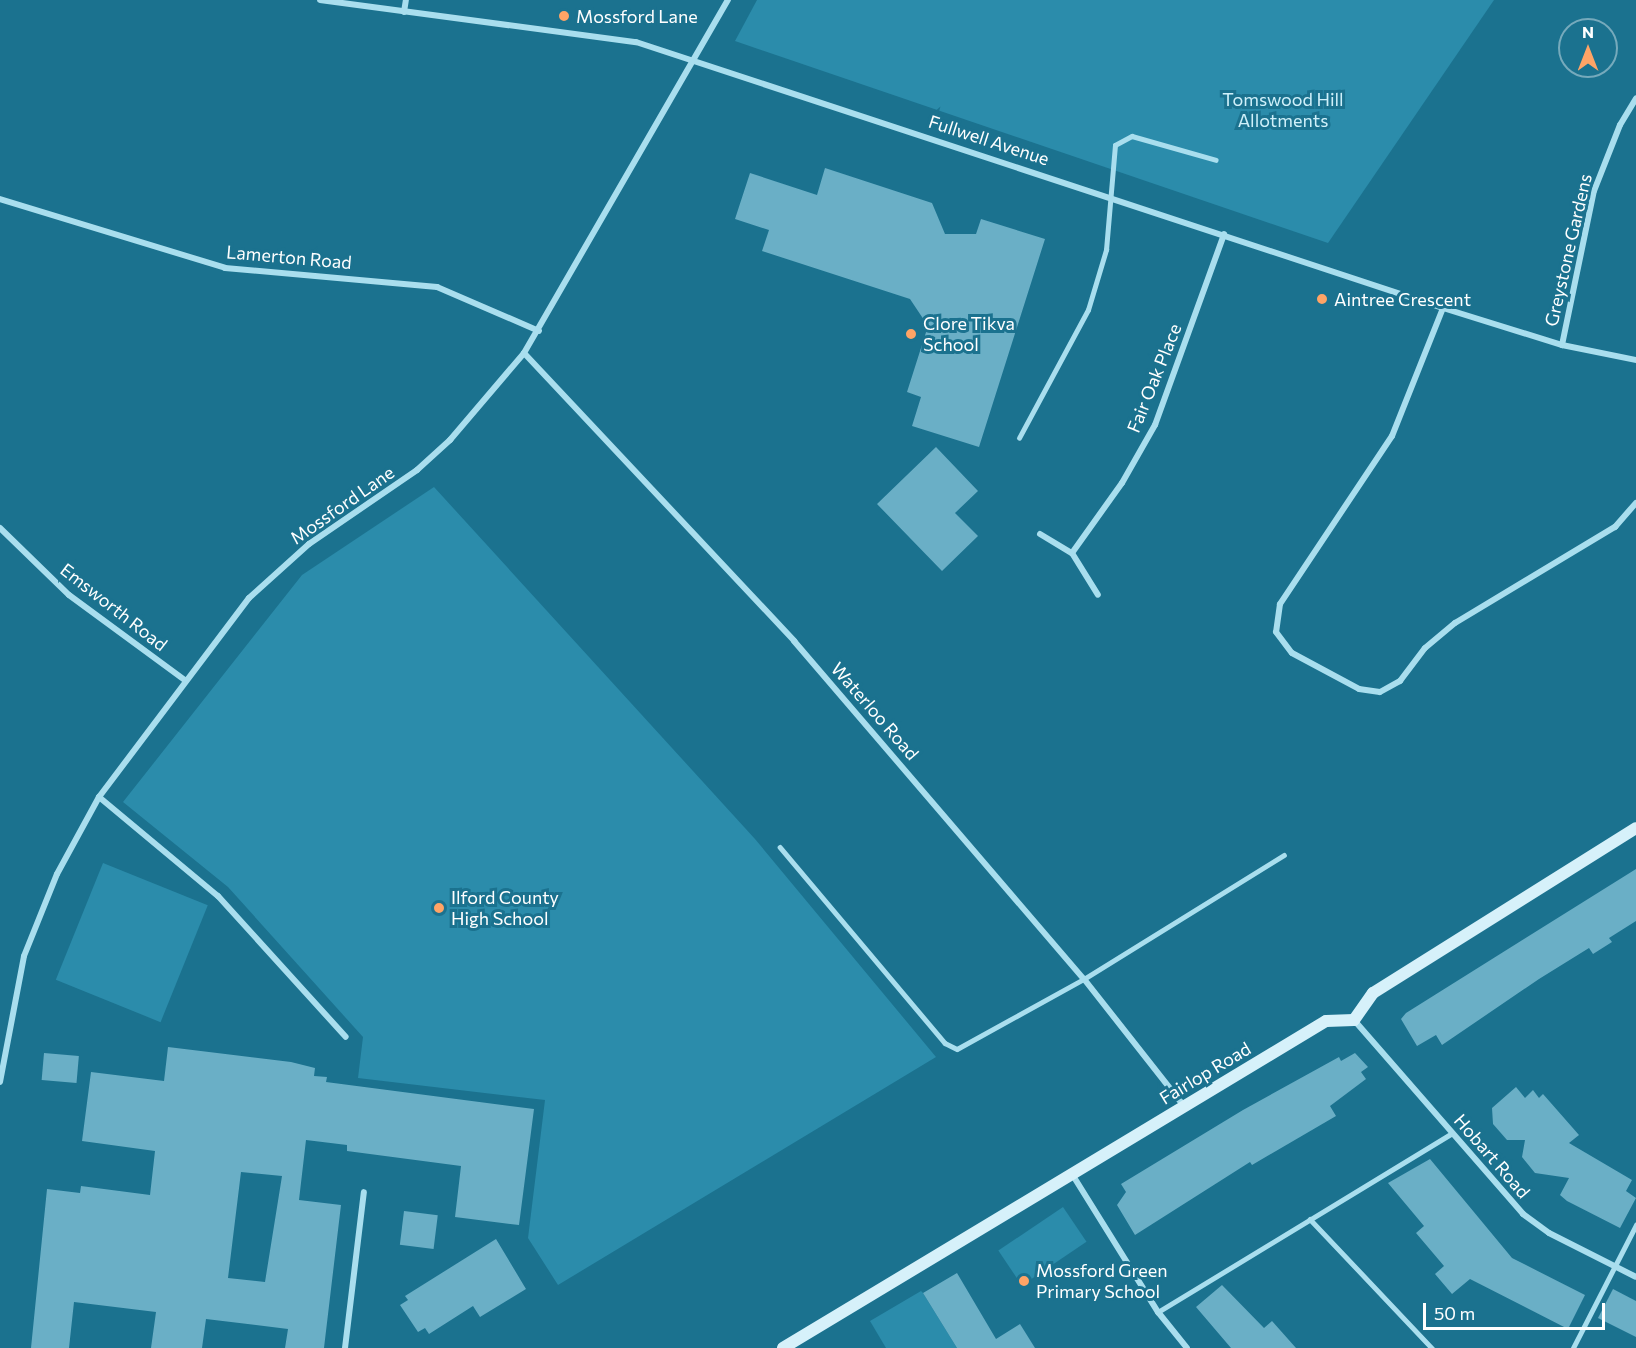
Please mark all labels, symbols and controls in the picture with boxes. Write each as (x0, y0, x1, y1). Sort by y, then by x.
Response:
place label: Mossford Lane (576, 5, 698, 27)
marker: Mossford Lane (557, 9, 571, 23)
north arrow (1558, 18, 1618, 78)
text: N (1582, 22, 1594, 41)
park label: Tomswood Hill Allotments (1222, 89, 1344, 132)
street label: Fullwell Avenue (926, 110, 1052, 170)
street label: Greystone Gardens (1540, 172, 1596, 328)
street label: Lamerton Road (225, 241, 353, 273)
place label: Aintree Crescent (1334, 288, 1471, 310)
marker: Aintree Crescent (1315, 292, 1329, 306)
place label: Clore Tikva School (923, 313, 1015, 356)
street label: Fair Oak Place (1122, 320, 1186, 436)
marker: Clore Tikva School (904, 327, 918, 341)
street label: Mossford Lane (286, 461, 398, 549)
street label: Emsworth Road (56, 559, 172, 655)
street label: Waterloo Road (827, 658, 923, 764)
place label: Ilford County High School (451, 887, 559, 930)
marker: Ilford County High School (432, 901, 446, 915)
street label: Fairlop Road (1155, 1037, 1255, 1109)
street label: Hobart Road (1450, 1110, 1534, 1202)
place label: Mossford Green Primary School (1036, 1260, 1168, 1302)
marker: Mossford Green Primary School (1017, 1274, 1031, 1288)
scale bar (1426, 1291, 1608, 1329)
text: 50 m (1434, 1302, 1475, 1324)

